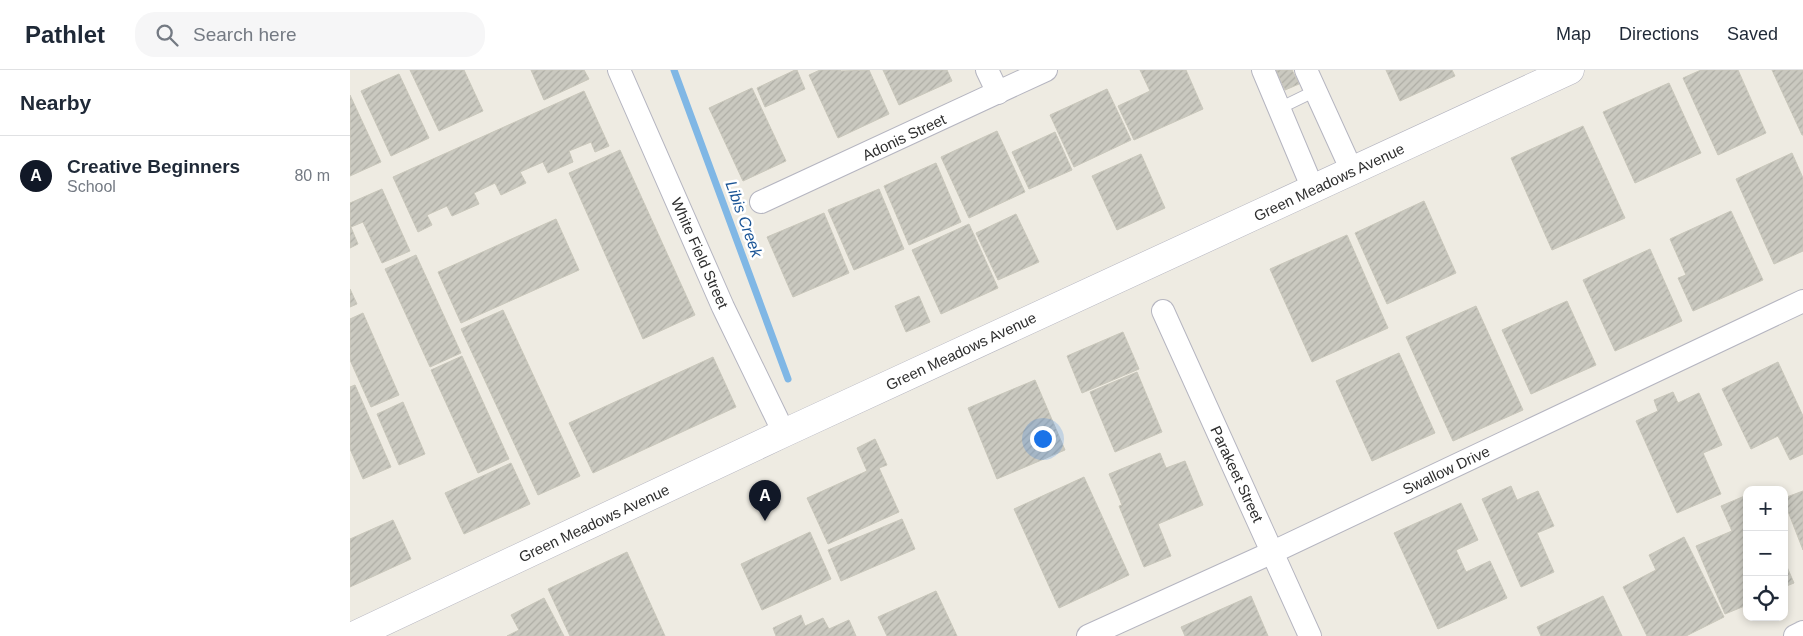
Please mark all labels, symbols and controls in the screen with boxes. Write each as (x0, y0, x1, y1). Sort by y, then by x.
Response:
search box (135, 12, 485, 57)
text: Pathlet (25, 21, 105, 48)
icon: search (153, 21, 181, 49)
text: Search here (193, 24, 297, 45)
text: Map (1556, 24, 1591, 44)
text: Directions (1619, 24, 1699, 44)
text: Saved (1727, 24, 1778, 44)
text: Nearby (20, 91, 91, 114)
street label: Adonis Street (860, 110, 949, 164)
street label: Green Meadows Avenue (1251, 140, 1407, 224)
text: Creative Beginners (67, 156, 240, 177)
text: A (30, 167, 42, 184)
text: 80 m (294, 167, 330, 184)
text: School (67, 178, 116, 195)
water label: Libis Creek (722, 178, 766, 260)
street label: White Field Street (668, 195, 732, 312)
street label: Green Meadows Avenue (883, 309, 1039, 393)
street label: Parakeet Street (1207, 423, 1267, 526)
your location (1030, 426, 1056, 452)
street label: Swallow Drive (1400, 442, 1492, 498)
pin: A (749, 480, 781, 521)
street label: Green Meadows Avenue (516, 481, 672, 565)
map controls (1743, 486, 1788, 621)
button: + (1743, 486, 1788, 531)
button: − (1743, 531, 1788, 576)
button: locate (1743, 576, 1788, 621)

